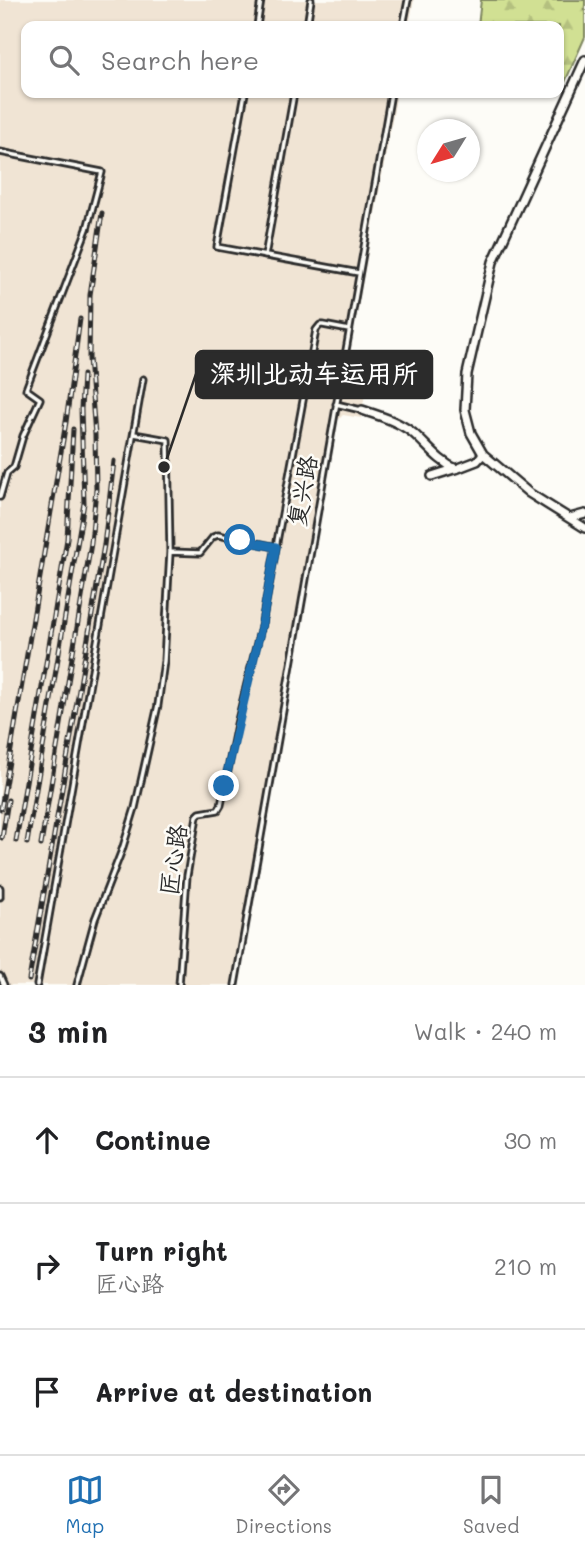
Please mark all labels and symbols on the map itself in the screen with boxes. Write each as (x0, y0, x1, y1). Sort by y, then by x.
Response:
north arrow (417, 119, 480, 182)
callout: 深圳北动车运用所 (196, 351, 432, 398)
text: 深圳北动车运用所 (210, 356, 418, 390)
street label: 复兴路 (280, 453, 323, 529)
route start (224, 524, 255, 555)
route end (208, 770, 239, 801)
street label: 匠心路 (152, 822, 193, 898)

